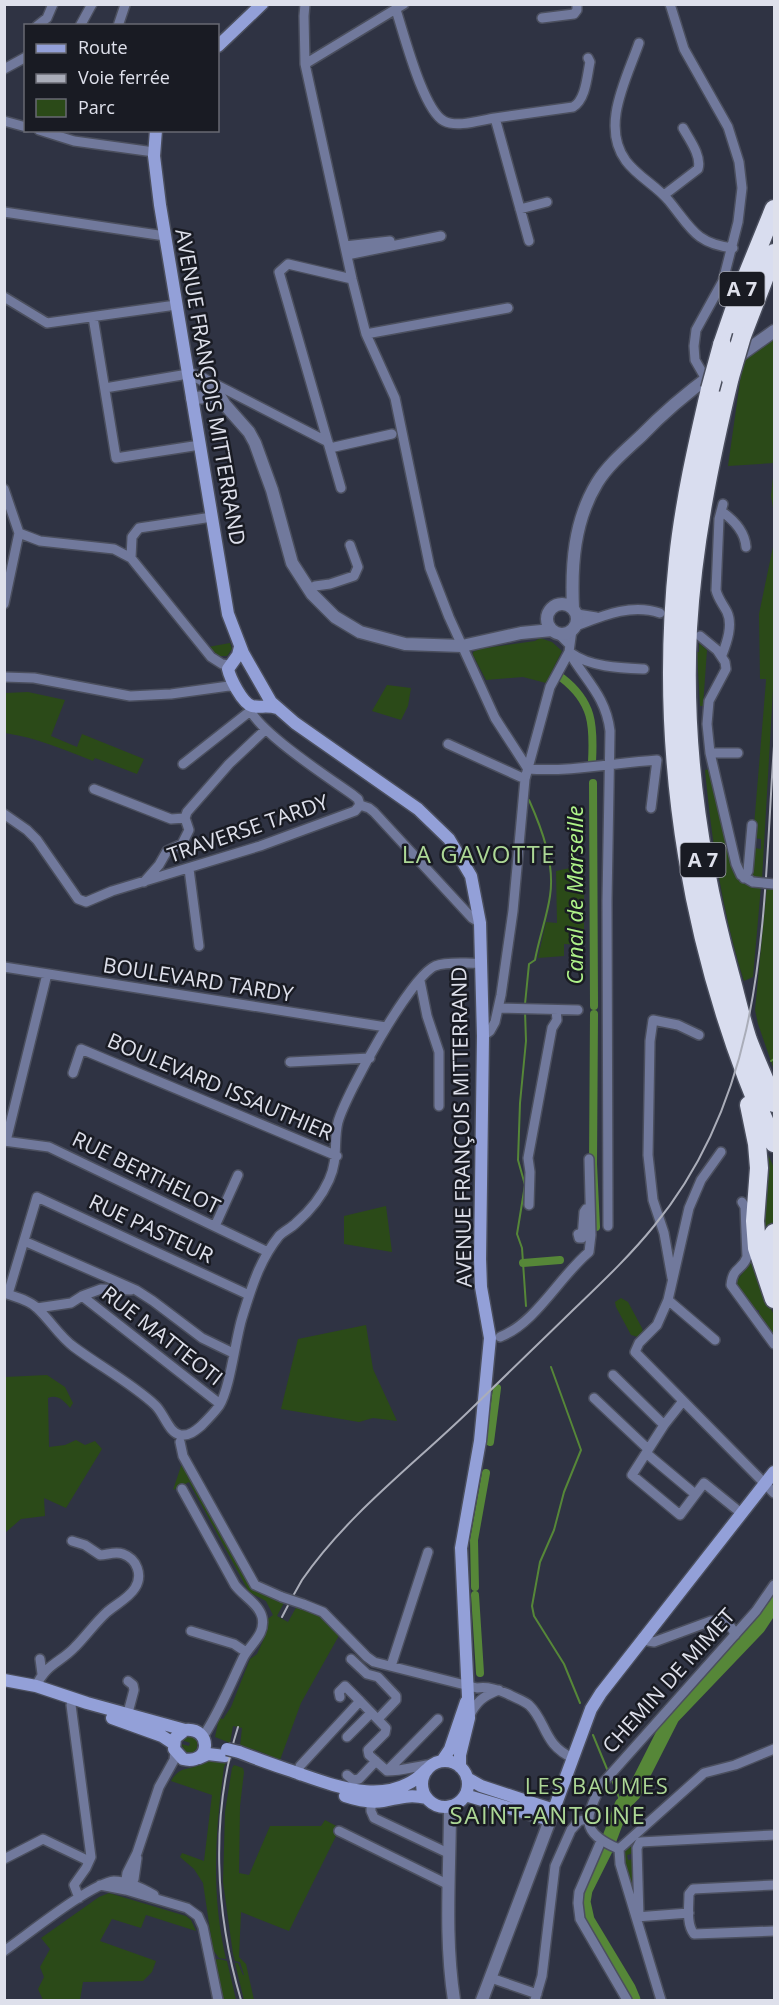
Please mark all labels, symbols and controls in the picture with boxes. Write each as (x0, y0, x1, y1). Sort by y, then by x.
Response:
legend (24, 24, 219, 132)
text: Route (78, 35, 128, 59)
text: Voie ferrée (78, 65, 170, 89)
text: Parc (78, 95, 115, 119)
street label: AVENUE FRANÇOIS MITTERRAND (169, 226, 253, 547)
road number: A 7 (720, 272, 764, 306)
street label: TRAVERSE TARDY (164, 787, 332, 869)
water label: Canal de Marseille (559, 806, 589, 984)
district label: LA GAVOTTE (402, 837, 556, 870)
road number: A 7 (680, 843, 726, 877)
street label: BOULEVARD TARDY (101, 950, 295, 1008)
street label: AVENUE FRANÇOIS MITTERRAND (444, 966, 478, 1288)
street label: BOULEVARD ISSAUTHIER (103, 1026, 337, 1146)
street label: RUE BERTHELOT (68, 1124, 225, 1220)
street label: RUE PASTEUR (85, 1187, 218, 1269)
street label: RUE MATTEOTI (96, 1279, 229, 1391)
street label: CHEMIN DE MIMET (596, 1602, 741, 1759)
district label: LES BAUMES (525, 1770, 669, 1800)
district label: SAINT-ANTOINE (450, 1798, 646, 1831)

